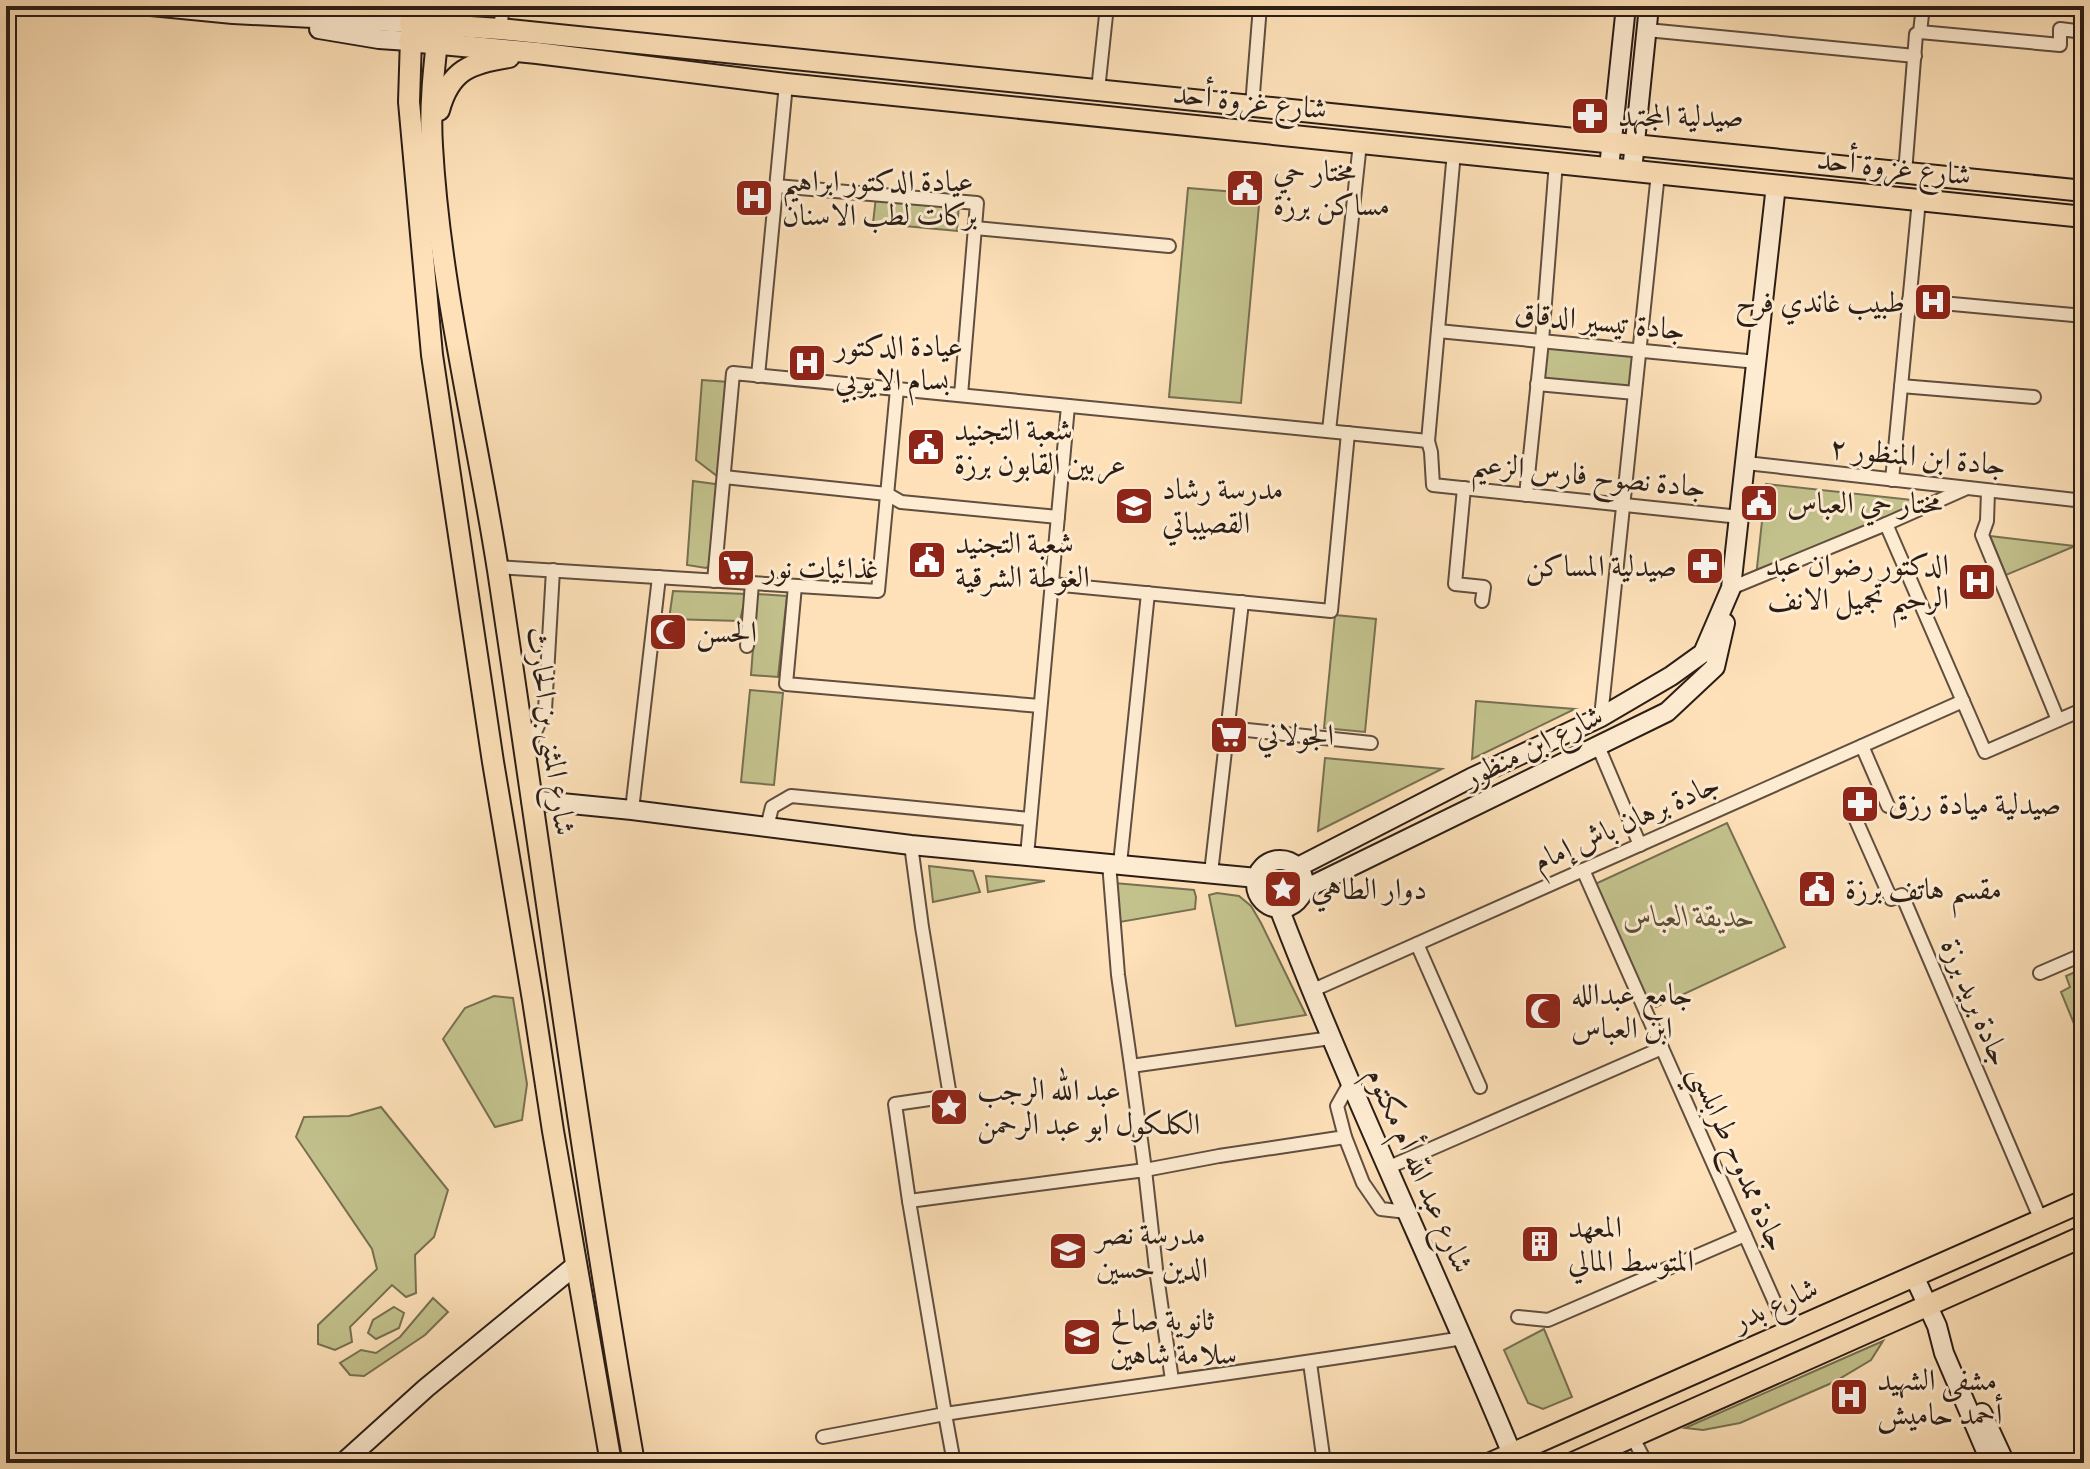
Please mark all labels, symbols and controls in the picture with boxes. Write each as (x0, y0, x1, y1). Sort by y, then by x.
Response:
street label: شارع غزوة أحد (1170, 72, 1329, 134)
pharmacy icon: صيدلية المجتهد (1569, 95, 1611, 137)
place label: صيدلية المجتهد (1618, 96, 1744, 136)
street label: شارع غزوة أحد (1814, 138, 1973, 200)
place label: مختار حي مساكن برزة (1273, 151, 1390, 225)
place label: عيادة الدكتور ابراهيم بركات لطب الاسنان (782, 161, 977, 235)
public building icon: مختار حي مساكن برزة (1224, 167, 1266, 209)
hospital icon: عيادة الدكتور ابراهيم بركات لطب الاسنان (733, 177, 775, 219)
hospital icon: طبيب غاندي فرح (1912, 281, 1954, 323)
place label: طبيب غاندي فرح (1735, 282, 1905, 328)
street label: جادة تيسير الدقاق (1513, 292, 1687, 350)
place label: عيادة الدكتور بسام الايوبي (832, 326, 963, 406)
hospital icon: عيادة الدكتور بسام الايوبي (786, 342, 828, 384)
place label: شعبة التجنيد عربين القابون برزة (954, 410, 1126, 485)
public building icon: شعبة التجنيد عربين القابون برزة (905, 426, 947, 468)
street label: جادة ابن المنظور ٢ (1828, 427, 2008, 485)
street label: جادة نصوح فارس الزعيم (1469, 443, 1708, 516)
place label: مدرسة رشاد القصيباتي (1162, 469, 1284, 547)
public building icon: مختار حي العباس (1738, 482, 1780, 524)
place label: مختار حي العباس (1787, 483, 1943, 527)
school or university icon: مدرسة رشاد القصيباتي (1113, 485, 1155, 527)
place label: شعبة التجنيد الغوطة الشرقية (955, 523, 1090, 597)
public building icon: شعبة التجنيد الغوطة الشرقية (906, 539, 948, 581)
pharmacy icon: صيدلية المساكن (1684, 545, 1726, 587)
place label: الدكتور رضوان عبد الرحيم تجميل الانف (1765, 545, 1949, 628)
place label: صيدلية المساكن (1525, 546, 1677, 586)
supermarket icon: غذائيات نور (715, 547, 757, 589)
place label: غذائيات نور (761, 548, 879, 588)
hospital icon: الدكتور رضوان عبد الرحيم تجميل الانف (1956, 561, 1998, 603)
mosque icon: الحسن (647, 611, 689, 653)
place label: الحسن (696, 612, 757, 652)
street label: شارع المثنى بن الحارث (512, 624, 585, 839)
street label: شارع ابن منظور (1454, 695, 1612, 803)
supermarket icon: الجولاني (1208, 714, 1250, 756)
place label: الجولاني (1257, 715, 1334, 759)
street label: جادة برهان باش إمام (1526, 763, 1728, 886)
pharmacy icon: صيدلية ميادة رزق (1839, 783, 1881, 825)
place label: صيدلية ميادة رزق (1888, 784, 2061, 824)
place icon: دوار الطاهي (1262, 868, 1304, 910)
public building icon: مقسم هاتف برزة (1796, 868, 1838, 910)
place label: دوار الطاهي (1311, 869, 1427, 913)
place label: مقسم هاتف برزة (1845, 869, 2002, 918)
park label: حديقة العباس (1623, 896, 1755, 936)
street label: جادة بريد برزة (1931, 932, 2021, 1072)
place label: جامع عبدالله ابن العباس (1571, 974, 1693, 1048)
mosque icon: جامع عبدالله ابن العباس (1522, 990, 1564, 1032)
street label: جادة ممدوح طرابلسي (1673, 1059, 1798, 1261)
street label: شارع عبد اللّه أم مكتوم (1351, 1060, 1484, 1282)
place label: عبد الله الرجب الكلكول ابو عبد الرحمن (977, 1067, 1200, 1144)
place icon: عبد الله الرجب الكلكول ابو عبد الرحمن (928, 1086, 970, 1128)
place label: المعهد المتوسط المالي (1568, 1207, 1694, 1285)
place label: مدرسة نصر الدين حسين (1093, 1214, 1208, 1288)
building icon: المعهد المتوسط المالي (1519, 1223, 1561, 1265)
school or university icon: مدرسة نصر الدين حسين (1047, 1230, 1089, 1272)
street label: شارع بدر (1723, 1268, 1826, 1346)
place label: ثانوية صالح سلامة شاهين (1110, 1300, 1237, 1374)
school or university icon: ثانوية صالح سلامة شاهين (1061, 1316, 1103, 1358)
place label: مشفى الشهيد أحمد حاميش (1877, 1360, 2002, 1434)
hospital icon: مشفى الشهيد أحمد حاميش (1828, 1376, 1870, 1418)

